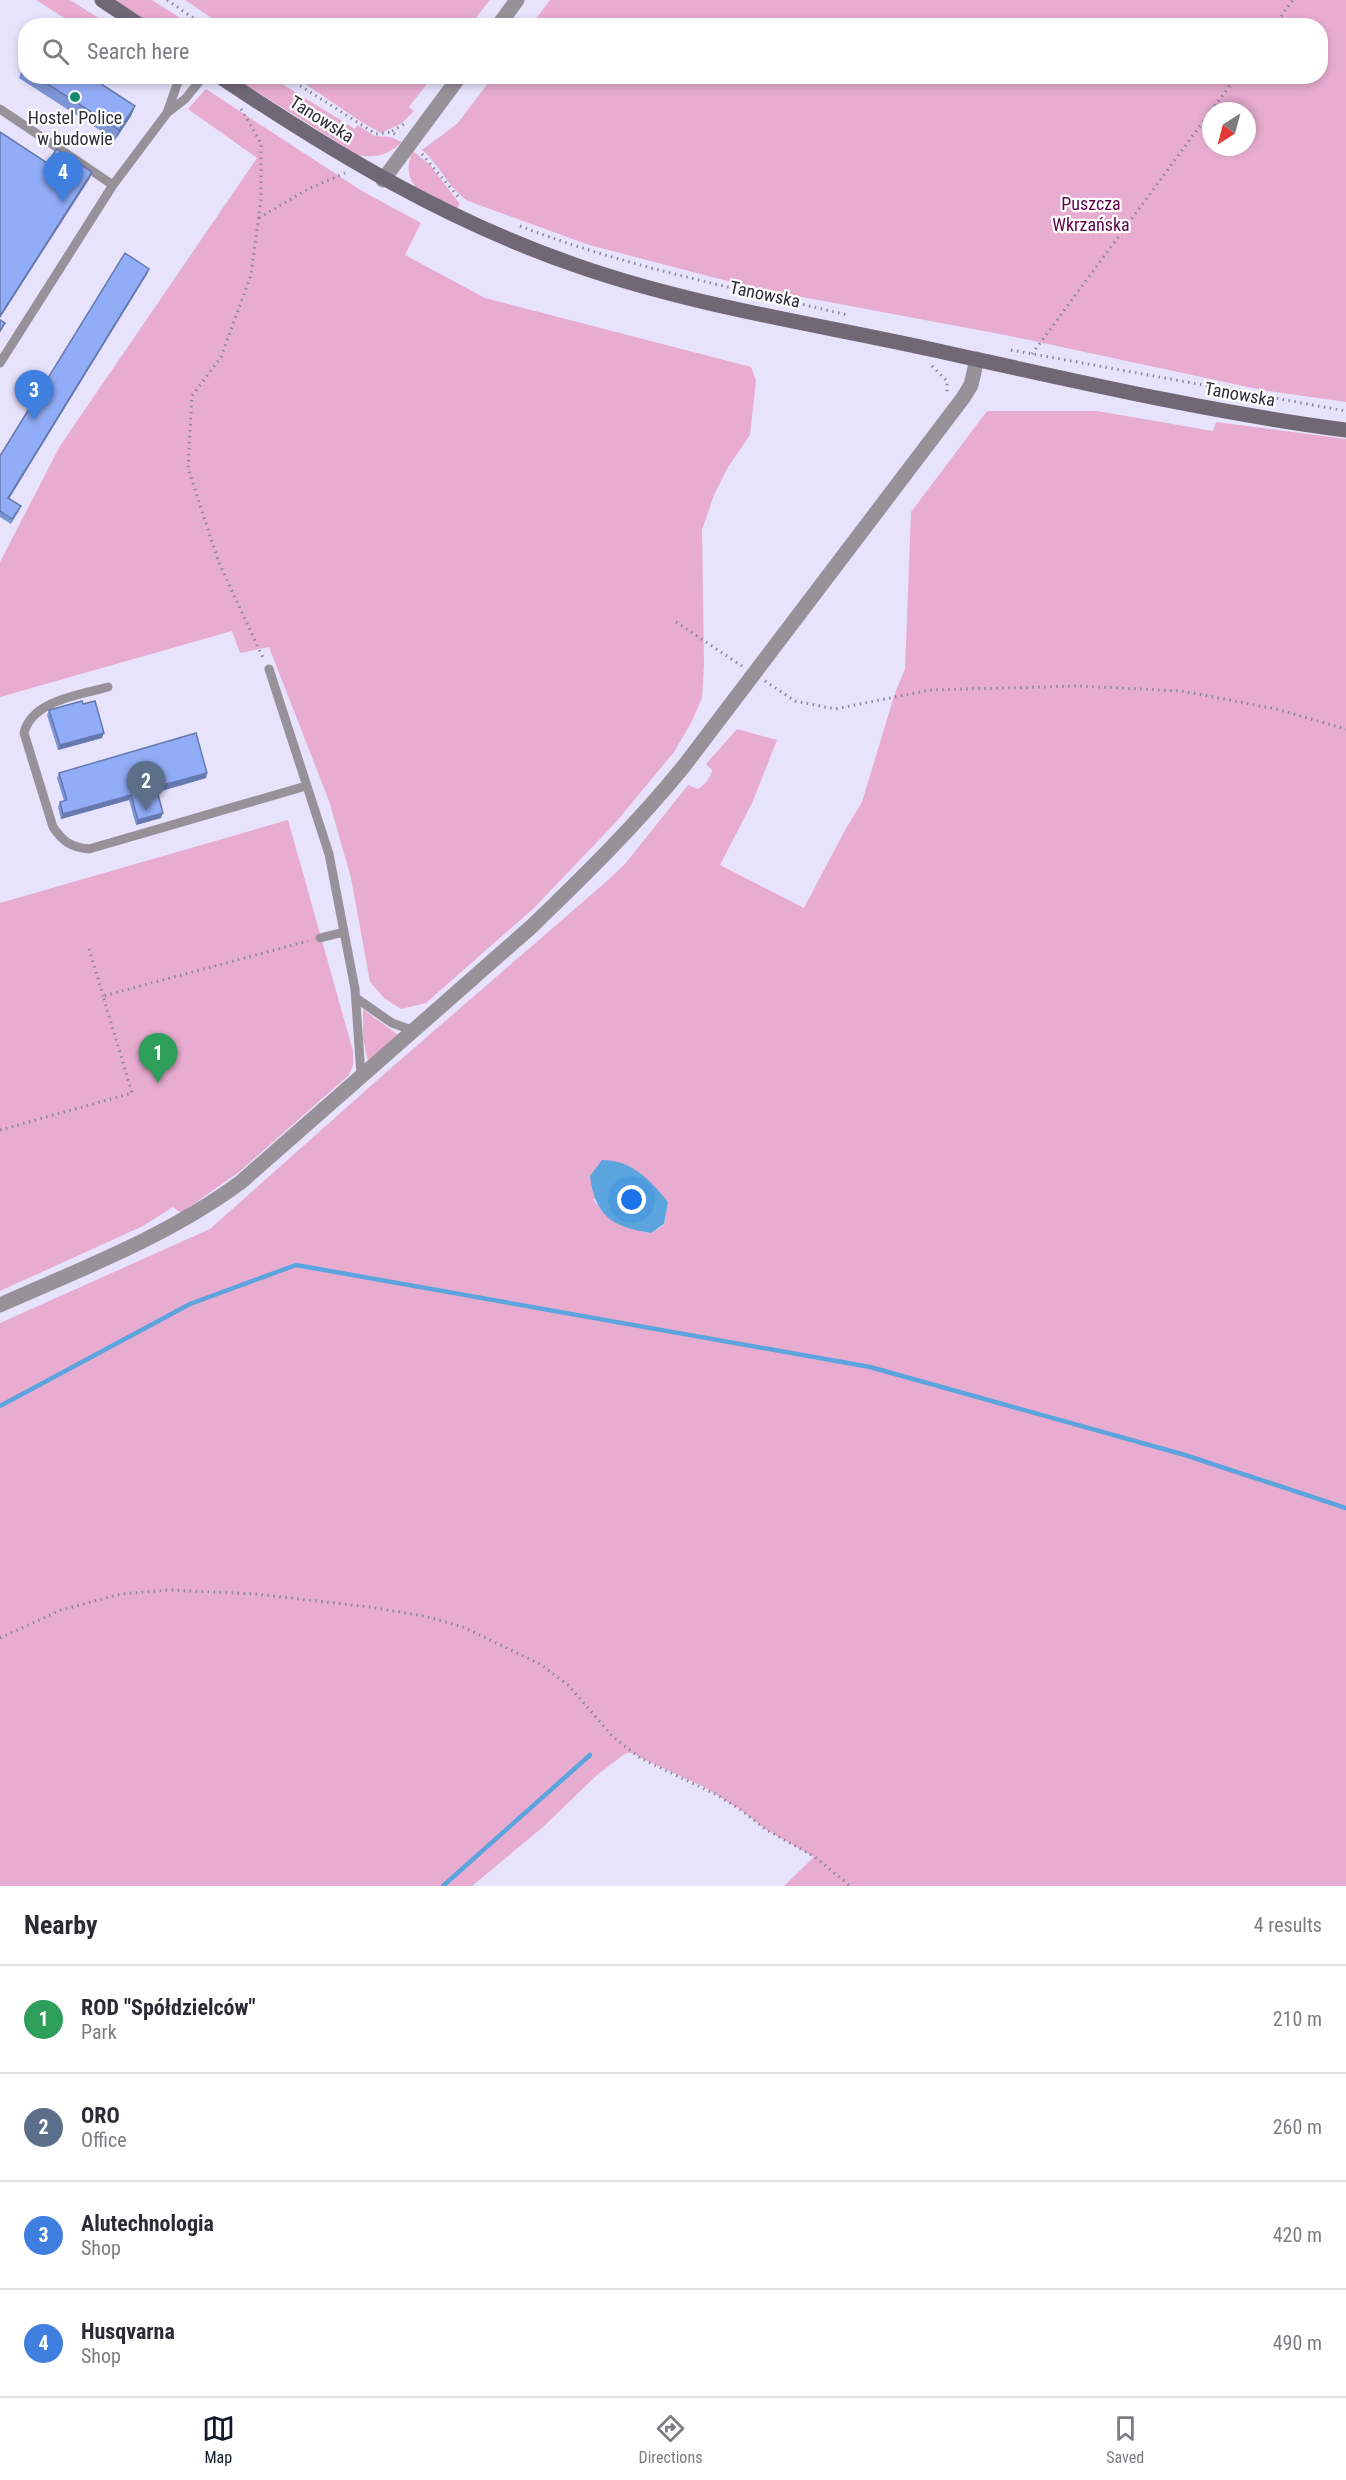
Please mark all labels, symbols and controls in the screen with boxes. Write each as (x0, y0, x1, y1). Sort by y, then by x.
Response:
search box (18, 18, 1328, 84)
icon: search (39, 35, 72, 68)
text: Search here (87, 39, 189, 64)
marker: Hostel Police w budowie (68, 90, 82, 104)
street label: Tanowska (286, 91, 358, 147)
north arrow (1202, 102, 1256, 156)
place label: Hostel Police w budowie (28, 107, 122, 149)
pin: 4 (44, 152, 82, 202)
park label: Puszcza Wkrzańska (1052, 193, 1130, 235)
street label: Tanowska (728, 276, 802, 312)
pin: 3 (15, 370, 54, 420)
street label: Tanowska (1203, 377, 1277, 411)
pin: 2 (126, 762, 166, 811)
pin: 1 (138, 1034, 178, 1083)
your location (617, 1185, 646, 1214)
text: Nearby (24, 1910, 98, 1940)
text: 4 results (1254, 1913, 1322, 1937)
text: ROD "Spółdzielców" (81, 1995, 256, 2020)
text: 1 (38, 2007, 49, 2031)
text: 210 m (1273, 2007, 1322, 2031)
text: Park (81, 2020, 117, 2044)
text: ORO (81, 2103, 120, 2128)
text: 2 (38, 2115, 49, 2139)
text: 260 m (1273, 2115, 1322, 2139)
text: Office (81, 2128, 127, 2152)
text: Alutechnologia (81, 2211, 214, 2236)
text: 3 (38, 2223, 49, 2247)
text: 420 m (1273, 2223, 1322, 2247)
text: Shop (81, 2236, 121, 2260)
text: Husqvarna (81, 2319, 175, 2344)
text: 4 (38, 2331, 49, 2355)
text: 490 m (1273, 2331, 1322, 2355)
text: Shop (81, 2344, 121, 2368)
tab: Map (202, 2412, 235, 2467)
tab: Directions (639, 2412, 702, 2467)
tab: Saved (1106, 2412, 1144, 2467)

